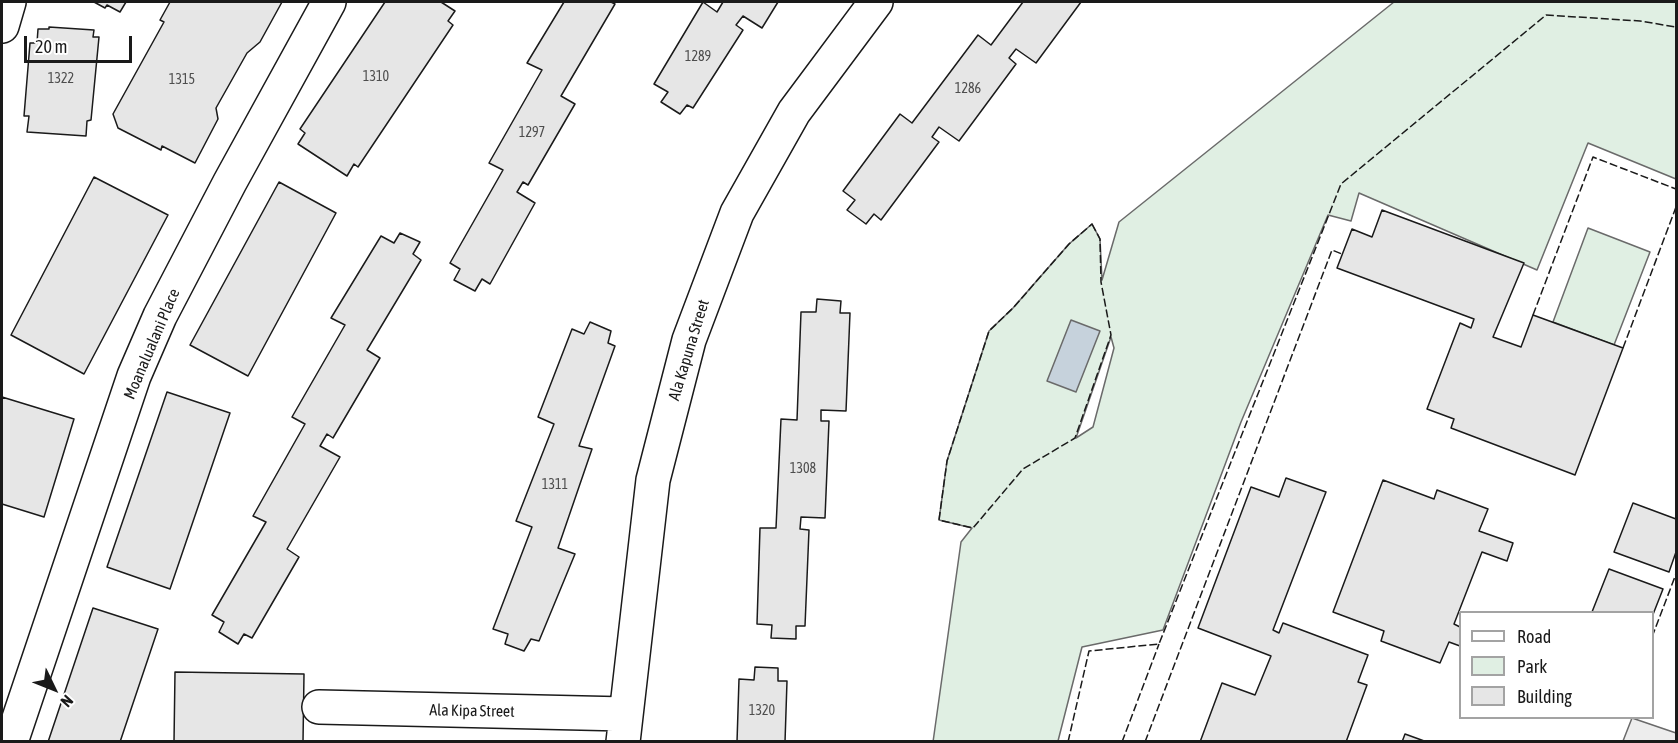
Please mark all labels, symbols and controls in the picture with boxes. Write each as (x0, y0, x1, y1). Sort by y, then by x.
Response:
scale bar (27, 24, 135, 62)
text: 20 m (35, 36, 67, 57)
house number: 1289 (685, 49, 711, 65)
house number: 1310 (363, 69, 389, 85)
house number: 1322 (48, 71, 74, 87)
house number: 1315 (169, 72, 195, 88)
house number: 1286 (955, 81, 981, 97)
house number: 1297 (519, 125, 545, 141)
street label: Moanalualani Place (120, 286, 184, 402)
street label: Ala Kapuna Street (665, 297, 713, 403)
house number: 1308 (790, 461, 816, 477)
house number: 1311 (542, 477, 568, 493)
legend (1459, 611, 1654, 719)
text: Road (1517, 626, 1551, 647)
text: Park (1517, 656, 1547, 677)
north arrow (24, 659, 84, 719)
text: Building (1517, 686, 1572, 707)
text: N (57, 692, 77, 711)
street label: Ala Kipa Street (429, 701, 515, 721)
house number: 1320 (749, 703, 775, 719)

